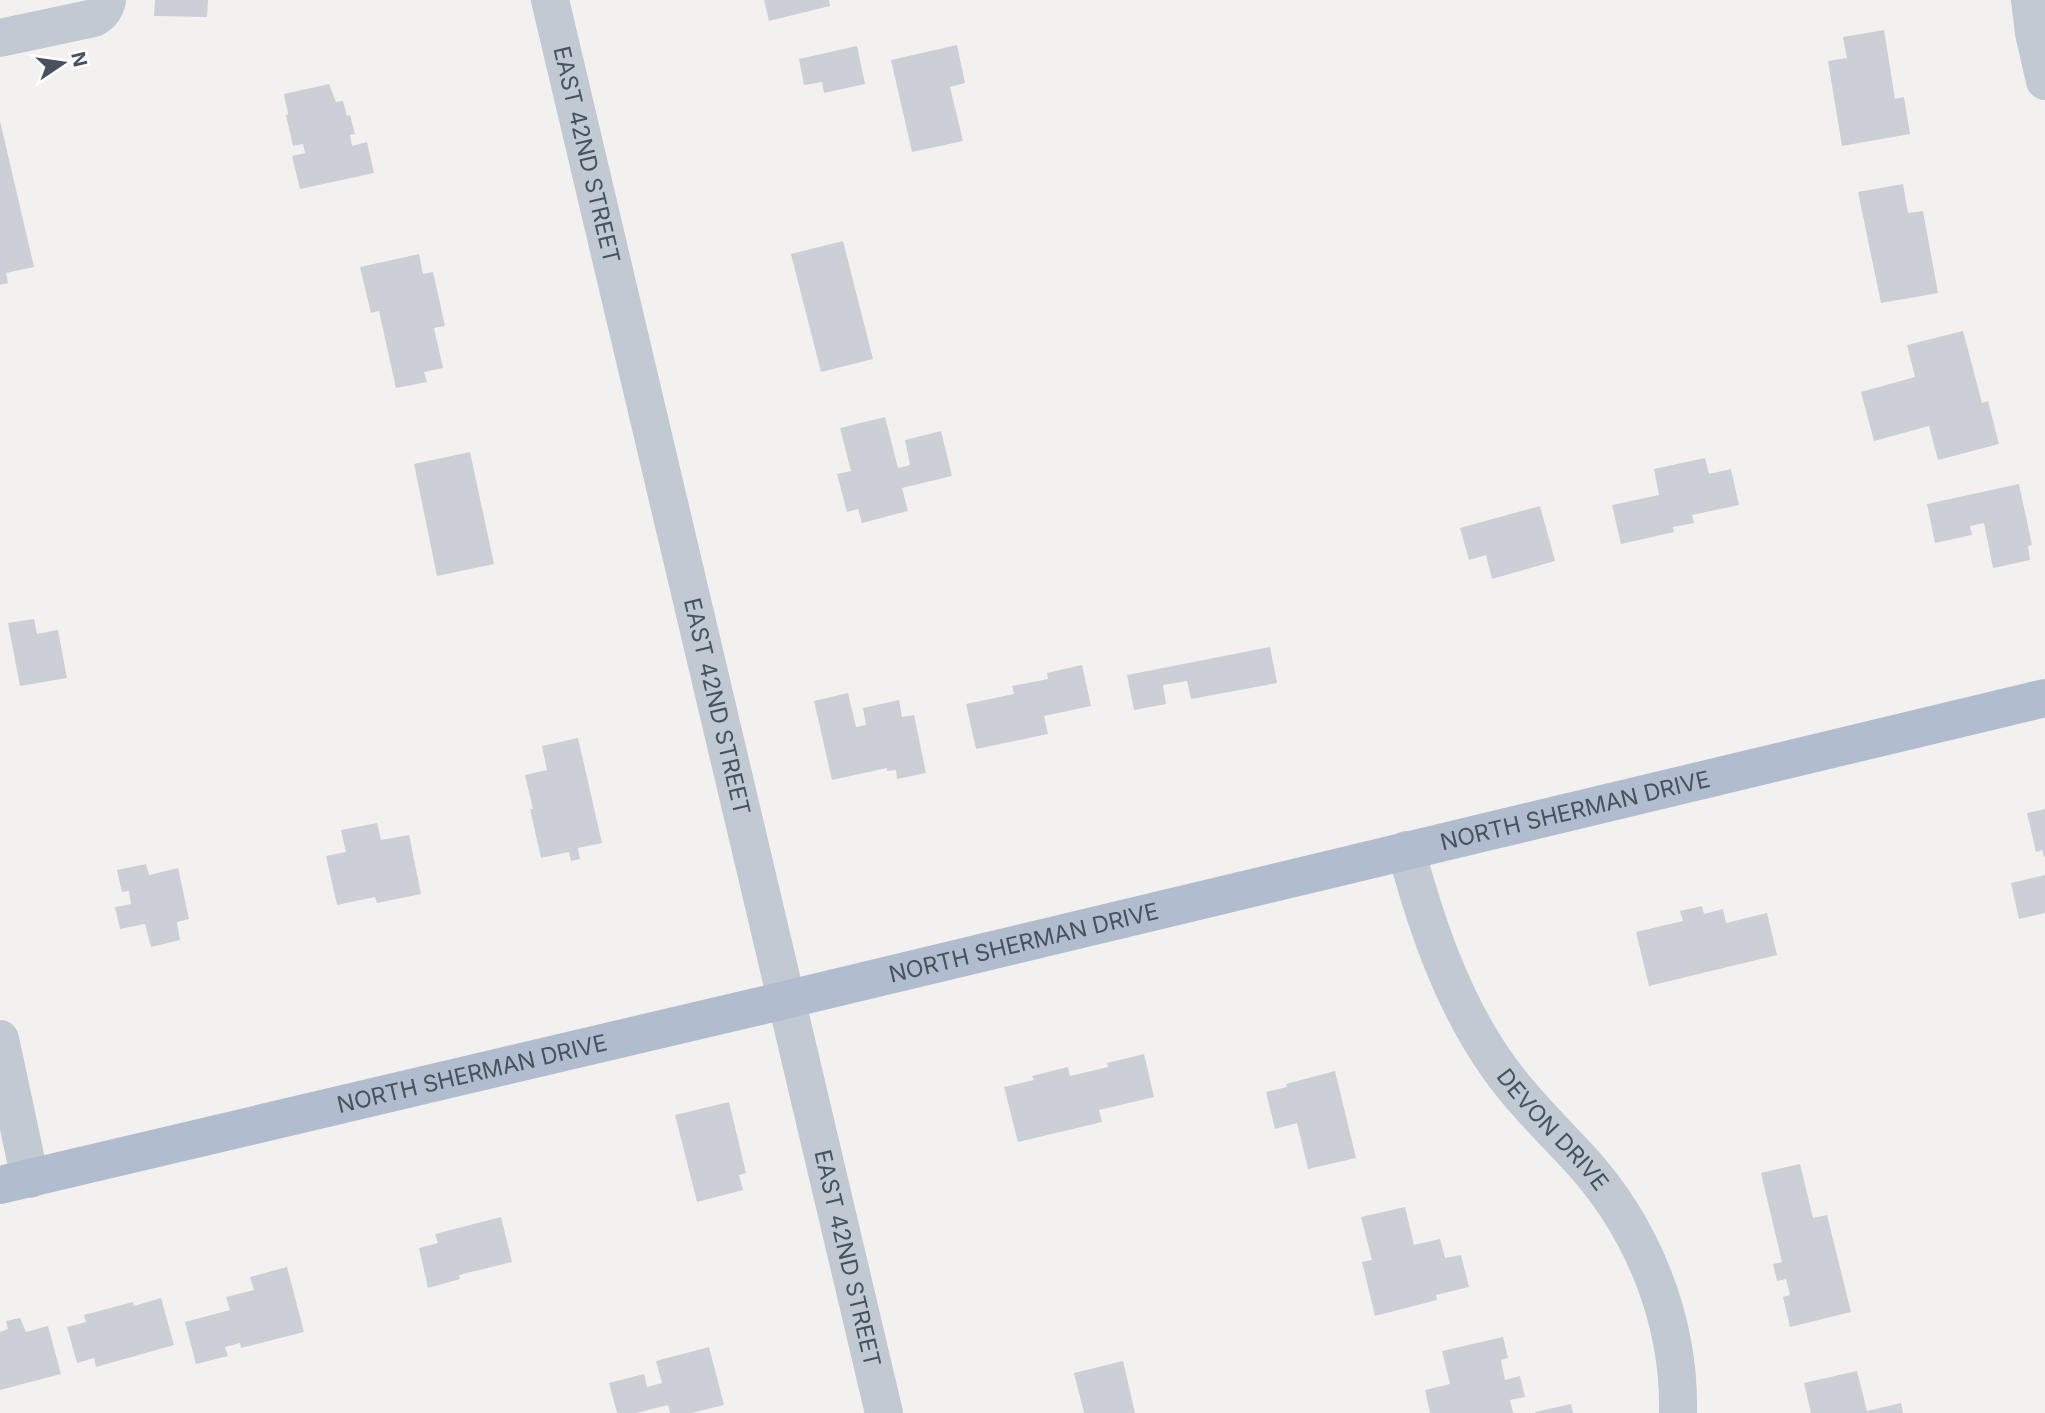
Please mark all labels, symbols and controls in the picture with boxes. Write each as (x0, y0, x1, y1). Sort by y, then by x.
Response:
north arrow (28, 28, 98, 98)
street label: EAST 42ND STREET (547, 43, 626, 266)
text: N (66, 50, 92, 69)
street label: EAST 42ND STREET (678, 595, 756, 818)
street label: NORTH SHERMAN DRIVE (1437, 765, 1713, 856)
street label: NORTH SHERMAN DRIVE (886, 897, 1161, 989)
street label: NORTH SHERMAN DRIVE (334, 1028, 610, 1119)
street label: DEVON DRIVE (1491, 1063, 1615, 1196)
street label: EAST 42ND STREET (808, 1147, 887, 1370)

